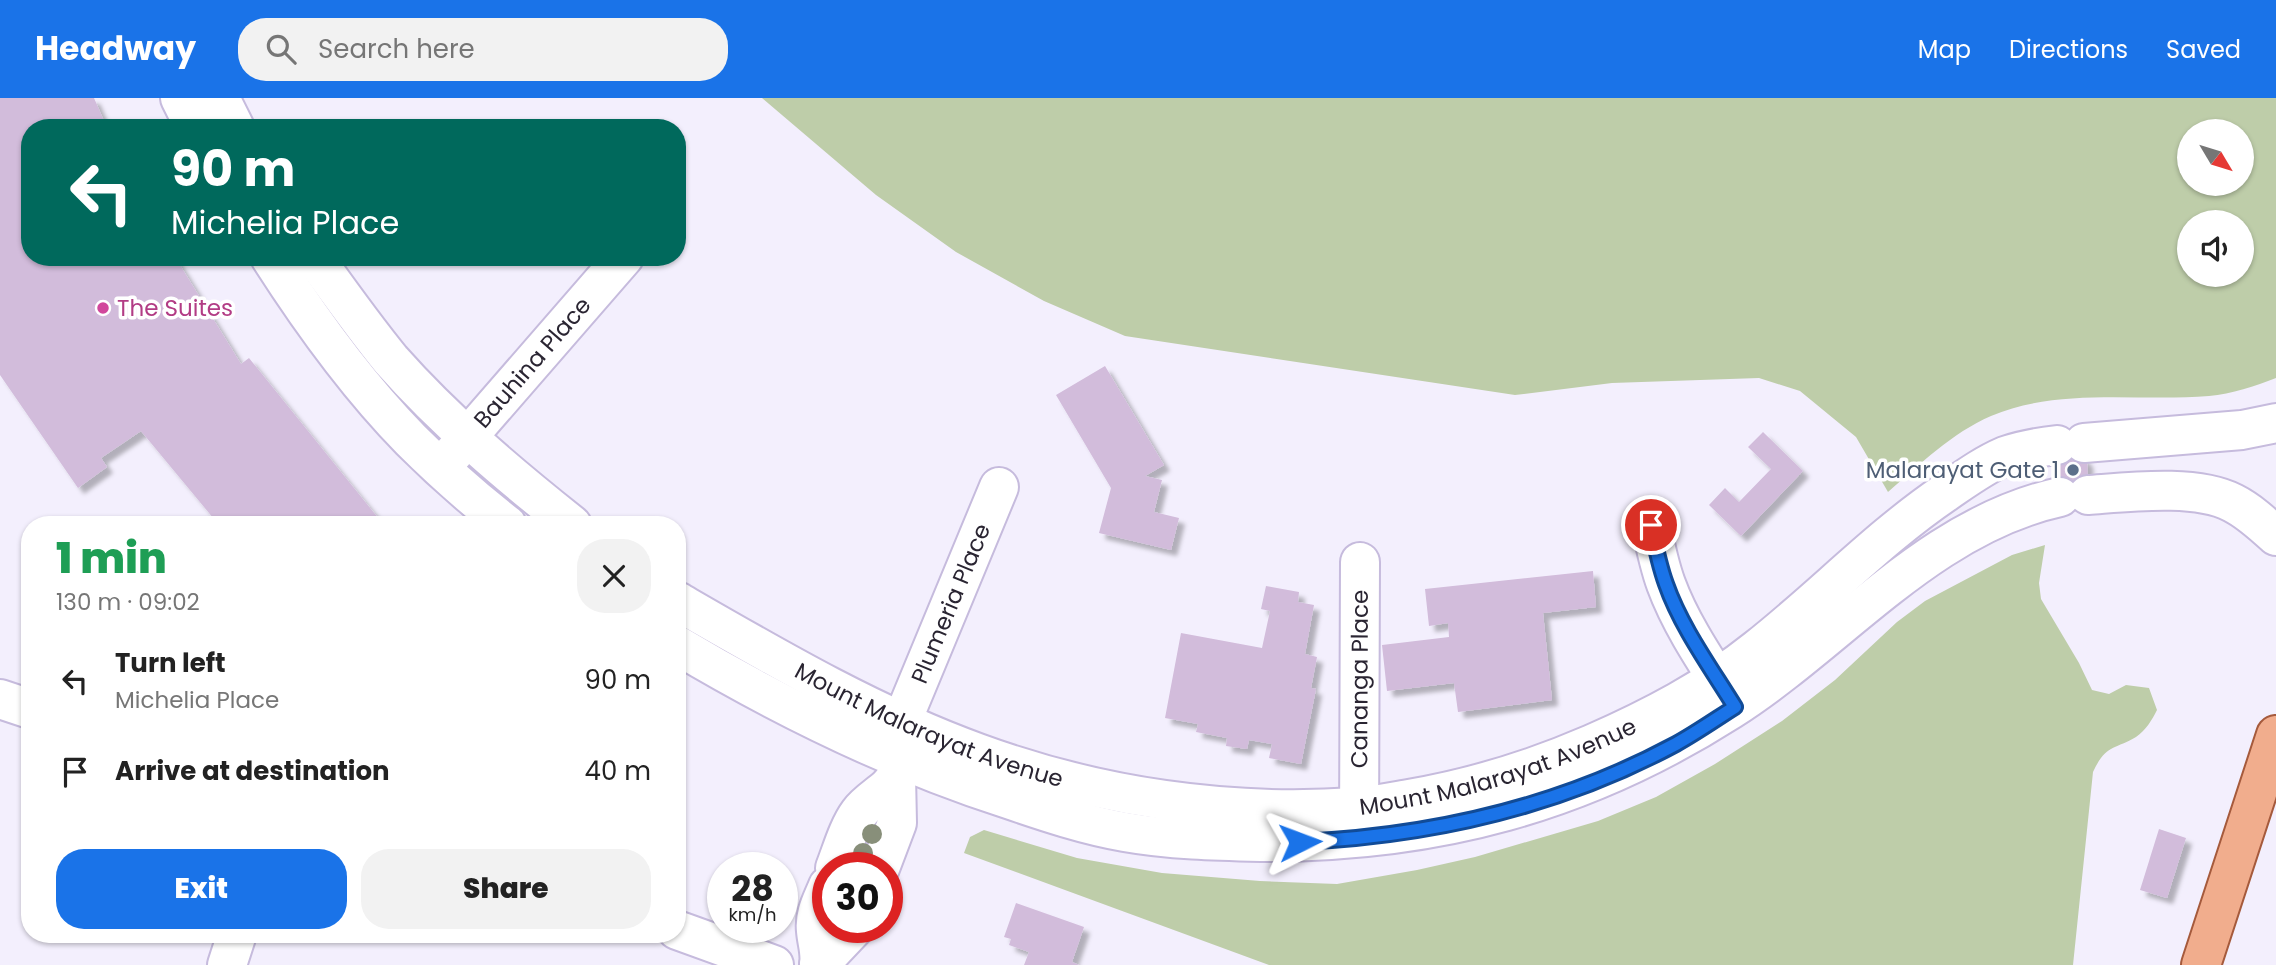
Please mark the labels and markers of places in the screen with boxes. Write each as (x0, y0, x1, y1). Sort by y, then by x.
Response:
place label: The Suites (117, 292, 233, 324)
marker: The Suites (95, 300, 111, 316)
place label: Malarayat Gate 1 (1866, 454, 2059, 486)
marker: Malarayat Gate 1 (2065, 462, 2081, 478)
pin (1621, 495, 1681, 555)

